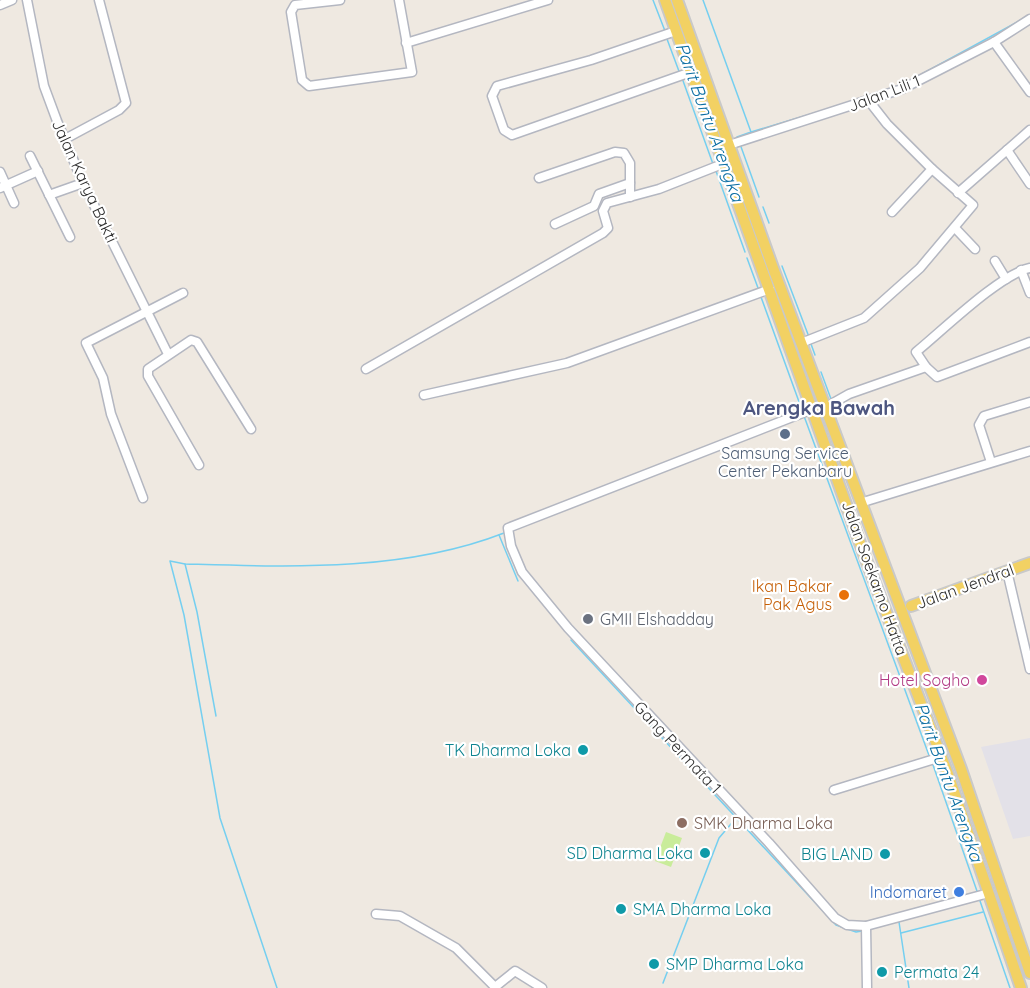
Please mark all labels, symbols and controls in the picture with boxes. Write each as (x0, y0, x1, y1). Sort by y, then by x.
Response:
water label: Parit Buntu Arengka (671, 39, 750, 206)
street label: Jalan Lili 1 (845, 70, 923, 116)
street label: Jalan Karya Bakti (48, 116, 122, 246)
district label: Arengka Bawah (743, 395, 895, 420)
marker: Samsung Service Center Pekanbaru (778, 427, 792, 441)
place label: Samsung Service Center Pekanbaru (718, 443, 852, 481)
street label: Jalan Soekarno Hatta (838, 498, 912, 658)
street label: Jalan Jendral (914, 559, 1016, 613)
place label: Ikan Bakar Pak Agus (752, 576, 832, 614)
marker: Ikan Bakar Pak Agus (837, 588, 851, 602)
place label: GMII Elshadday (600, 609, 714, 629)
marker: GMII Elshadday (581, 612, 595, 626)
place label: Hotel Sogho (879, 670, 970, 690)
marker: Hotel Sogho (975, 673, 989, 687)
street label: Gang Permata 1 (630, 697, 726, 797)
water label: Parit Buntu Arengka (910, 699, 989, 866)
place label: TK Dharma Loka (445, 740, 571, 760)
marker: TK Dharma Loka (576, 743, 590, 757)
place label: SMK Dharma Loka (694, 813, 833, 833)
marker: SMK Dharma Loka (675, 816, 689, 830)
place label: SD Dharma Loka (567, 843, 693, 863)
place label: BIG LAND (801, 844, 873, 864)
marker: SD Dharma Loka (698, 846, 712, 860)
marker: BIG LAND (878, 847, 892, 861)
place label: Indomaret (870, 882, 947, 902)
marker: Indomaret (952, 885, 966, 899)
place label: SMA Dharma Loka (633, 899, 771, 919)
marker: SMA Dharma Loka (614, 902, 628, 916)
place label: SMP Dharma Loka (666, 954, 804, 974)
marker: SMP Dharma Loka (647, 957, 661, 971)
place label: Permata 24 (894, 962, 979, 982)
marker: Permata 24 (875, 965, 889, 979)

